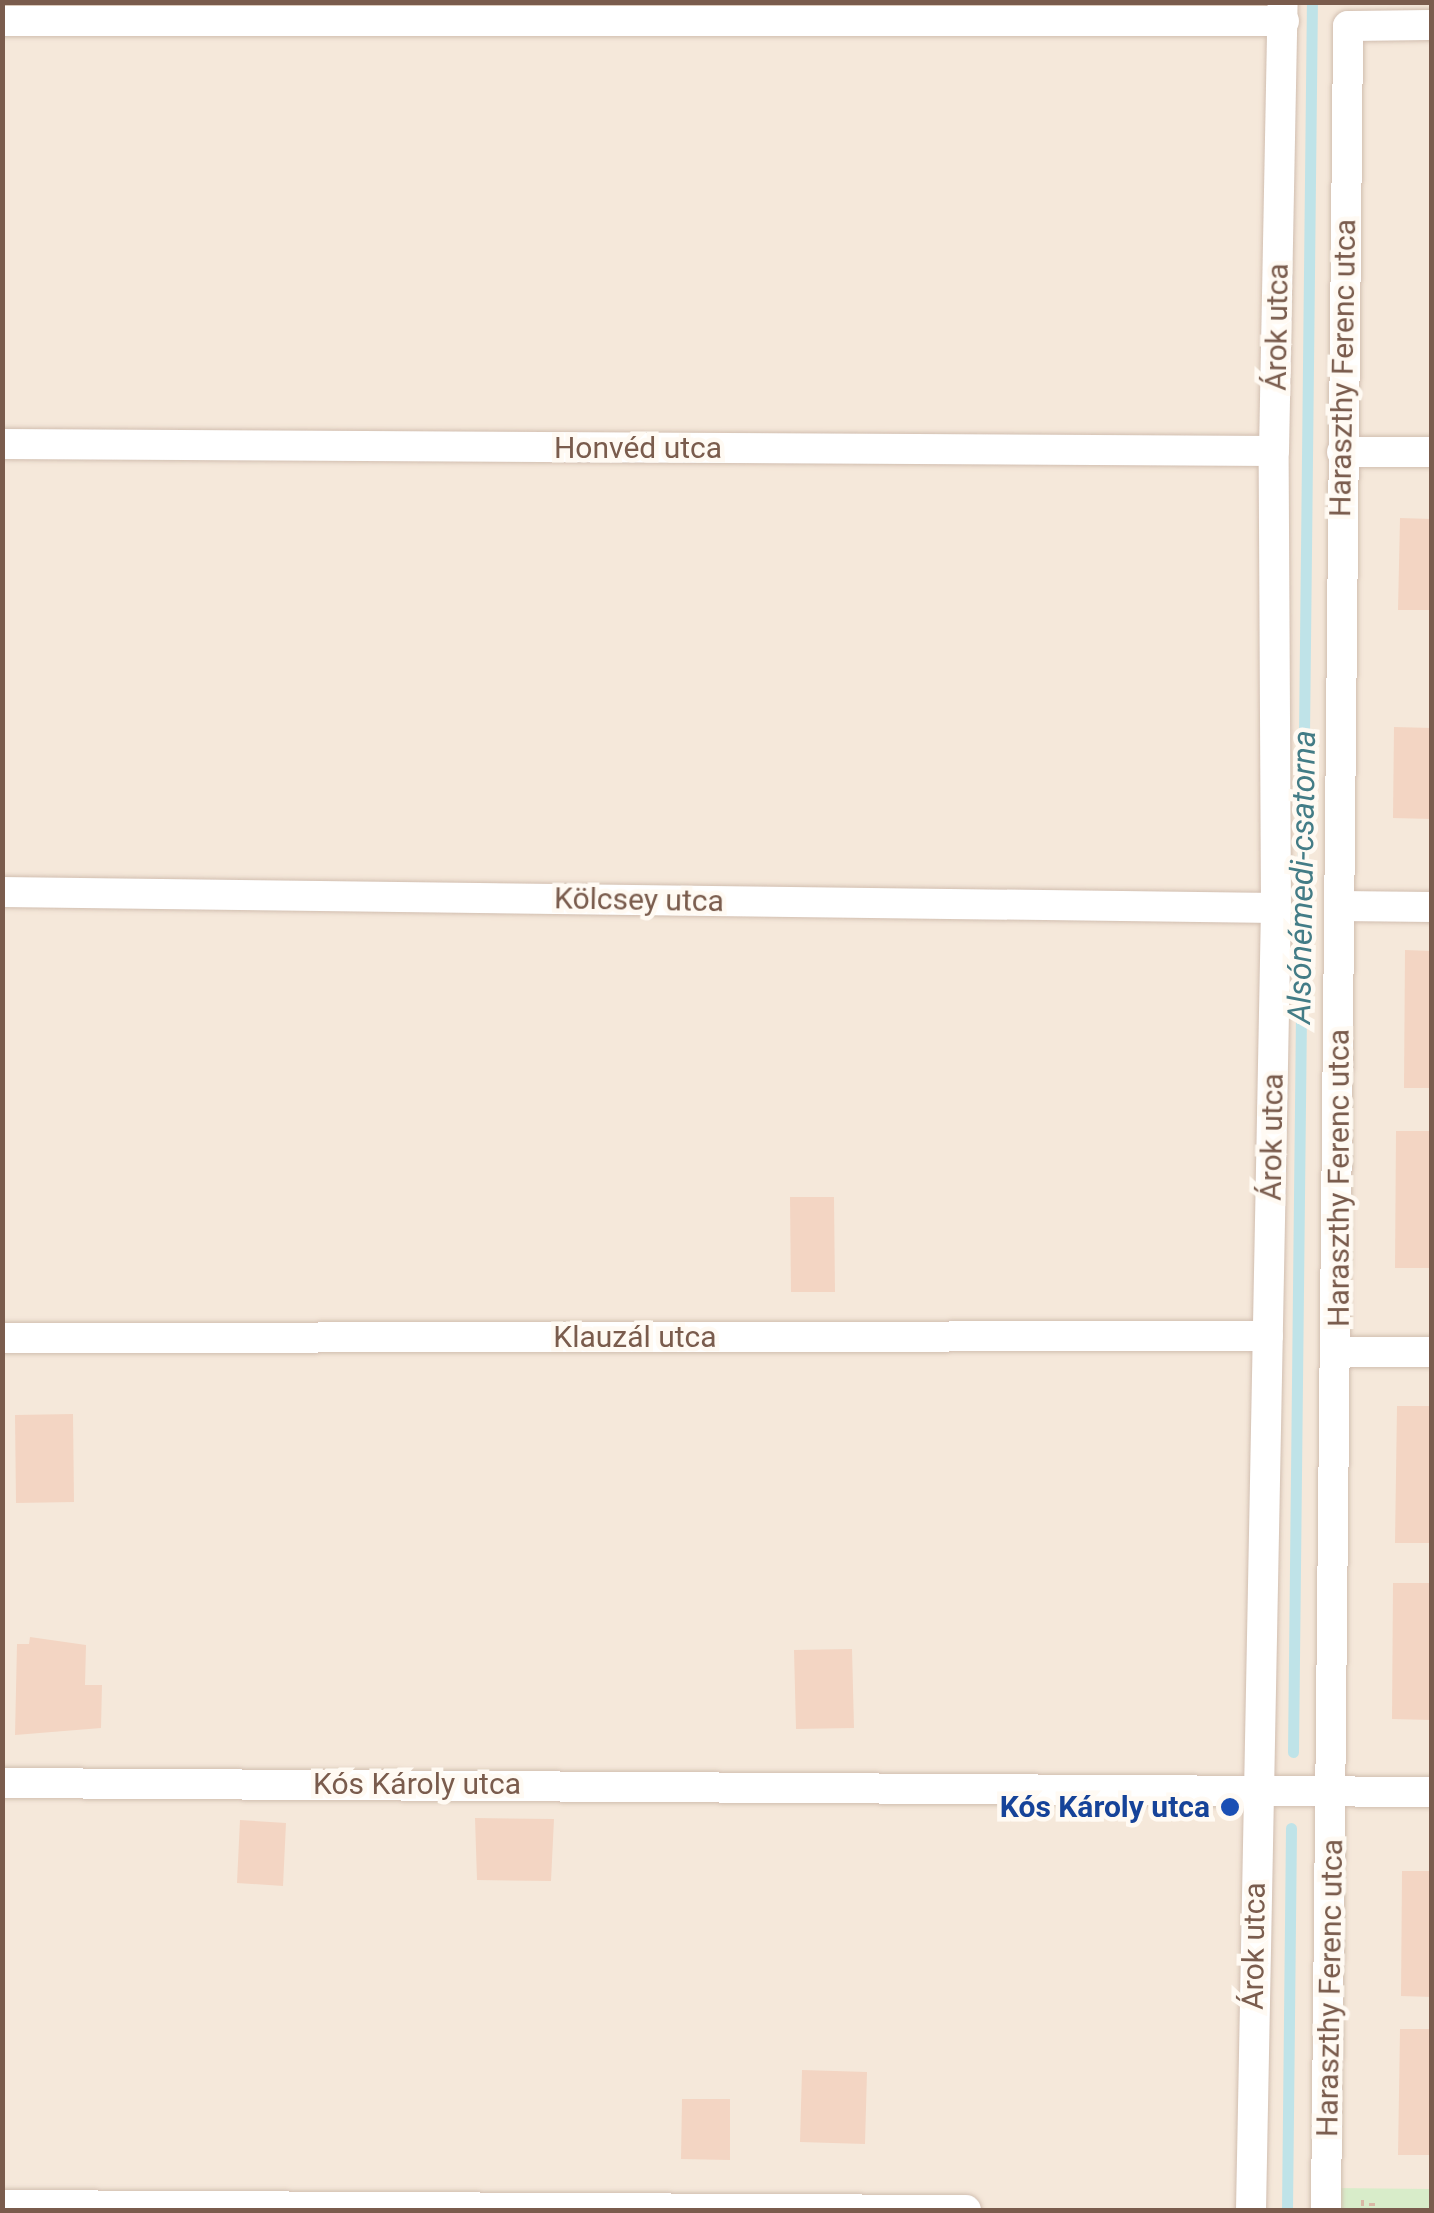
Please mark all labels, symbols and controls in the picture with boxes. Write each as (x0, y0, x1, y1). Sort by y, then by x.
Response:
street label: Haraszthy Ferenc utca (1322, 219, 1364, 517)
street label: Árok utca (1258, 263, 1296, 391)
street label: Honvéd utca (554, 430, 722, 466)
water label: Alsónémedi-csatorna (1280, 730, 1324, 1024)
street label: Kölcsey utca (554, 881, 724, 919)
street label: Haraszthy Ferenc utca (1321, 1029, 1357, 1327)
street label: Árok utca (1253, 1073, 1291, 1201)
street label: Klauzál utca (553, 1319, 717, 1355)
street label: Kós Károly utca (313, 1766, 521, 1802)
place label: Kós Károly utca (1000, 1789, 1210, 1825)
marker: Kós Károly utca (1219, 1796, 1241, 1818)
street label: Haraszthy Ferenc utca (1309, 1839, 1351, 2137)
street label: Árok utca (1235, 1882, 1273, 2010)

